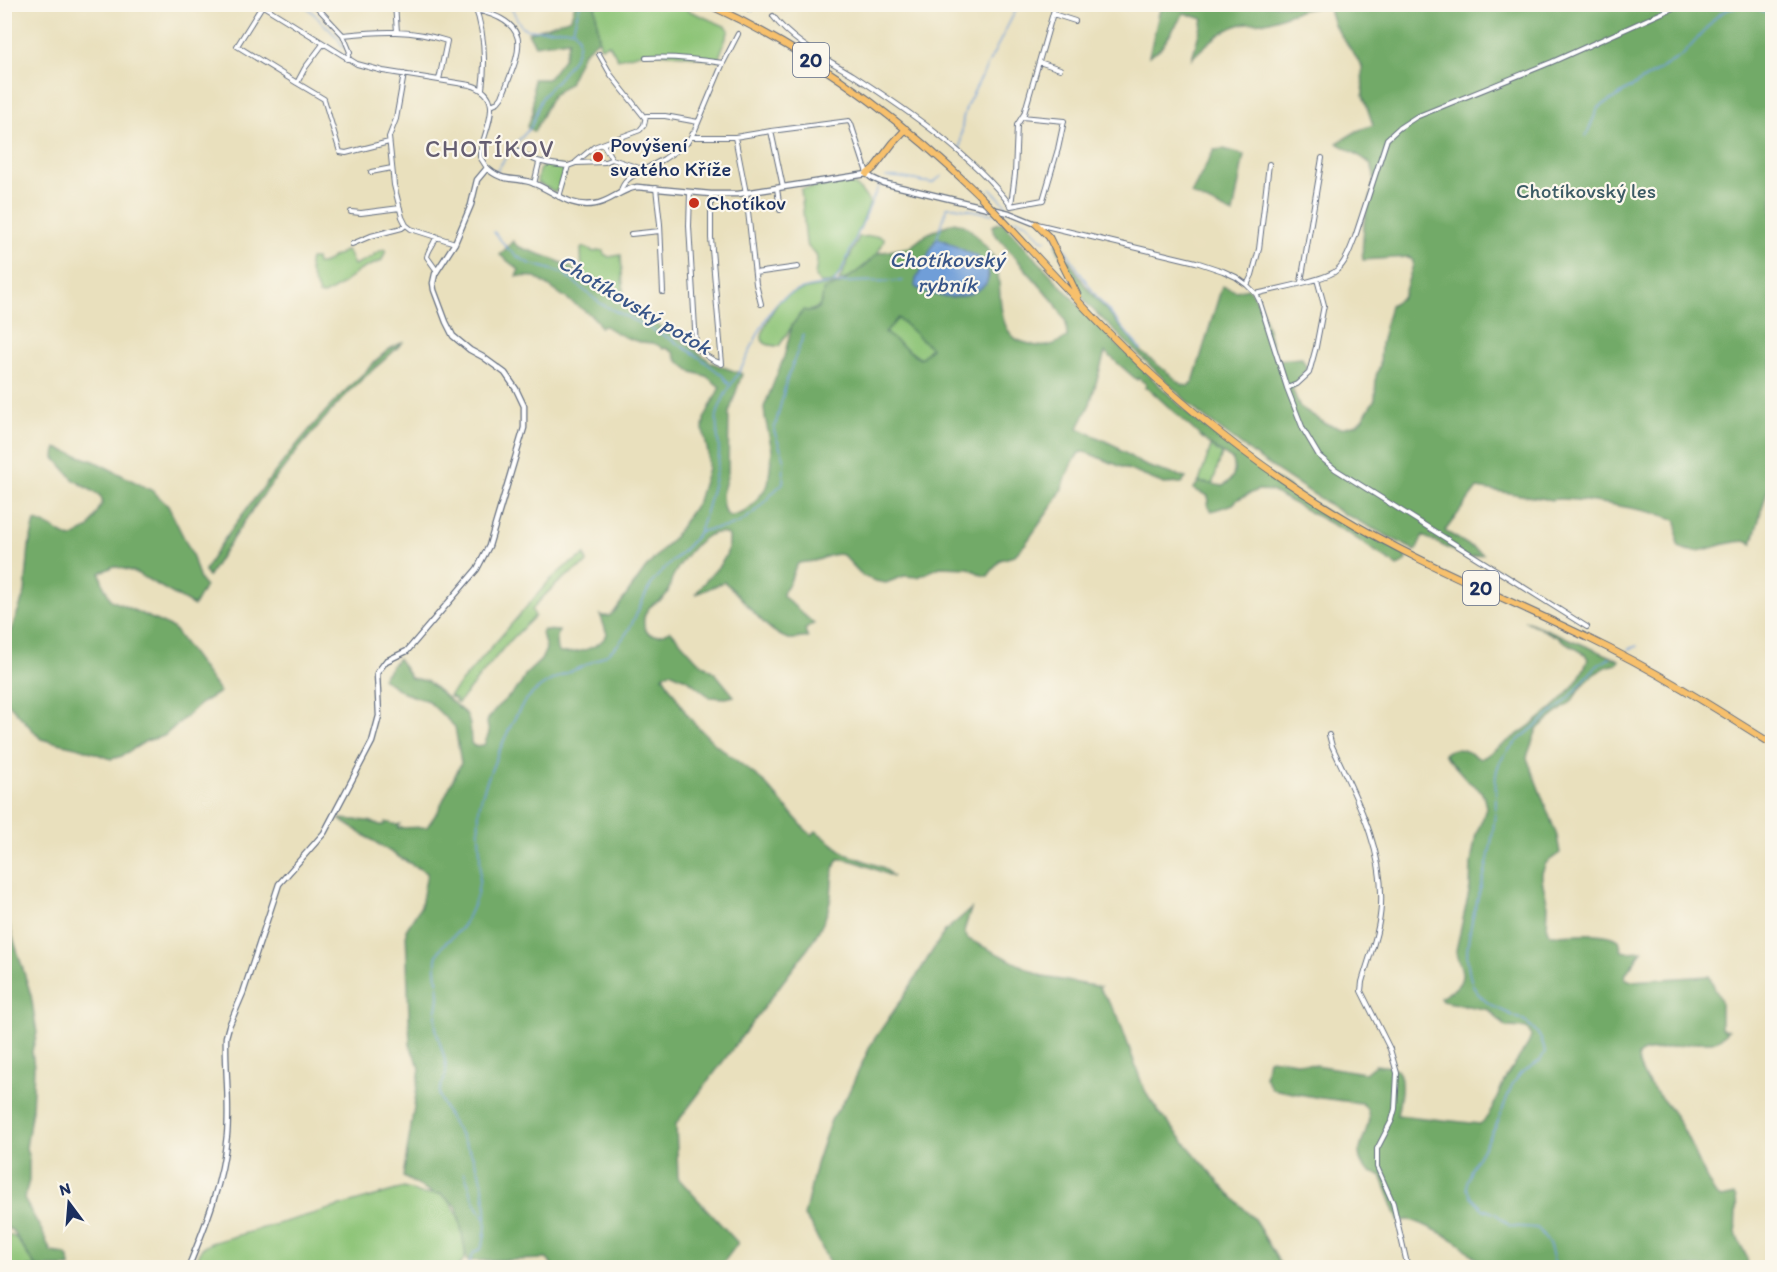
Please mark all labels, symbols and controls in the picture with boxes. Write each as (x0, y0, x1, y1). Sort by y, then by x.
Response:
road number: 20 (793, 43, 829, 77)
place label: Povýšení svatého Kříže (610, 132, 731, 181)
district label: CHOTÍKOV (425, 134, 555, 163)
marker: Povýšení svatého Kříže (591, 150, 605, 164)
park label: Chotíkovský les (1516, 178, 1656, 203)
place label: Chotíkov (706, 190, 786, 215)
marker: Chotíkov (687, 196, 701, 210)
water label: Chotíkovský rybník (889, 246, 1007, 298)
water label: Chotíkovský potok (553, 248, 718, 362)
road number: 20 (1463, 571, 1499, 605)
north arrow (39, 1173, 99, 1233)
text: N (57, 1178, 73, 1200)

